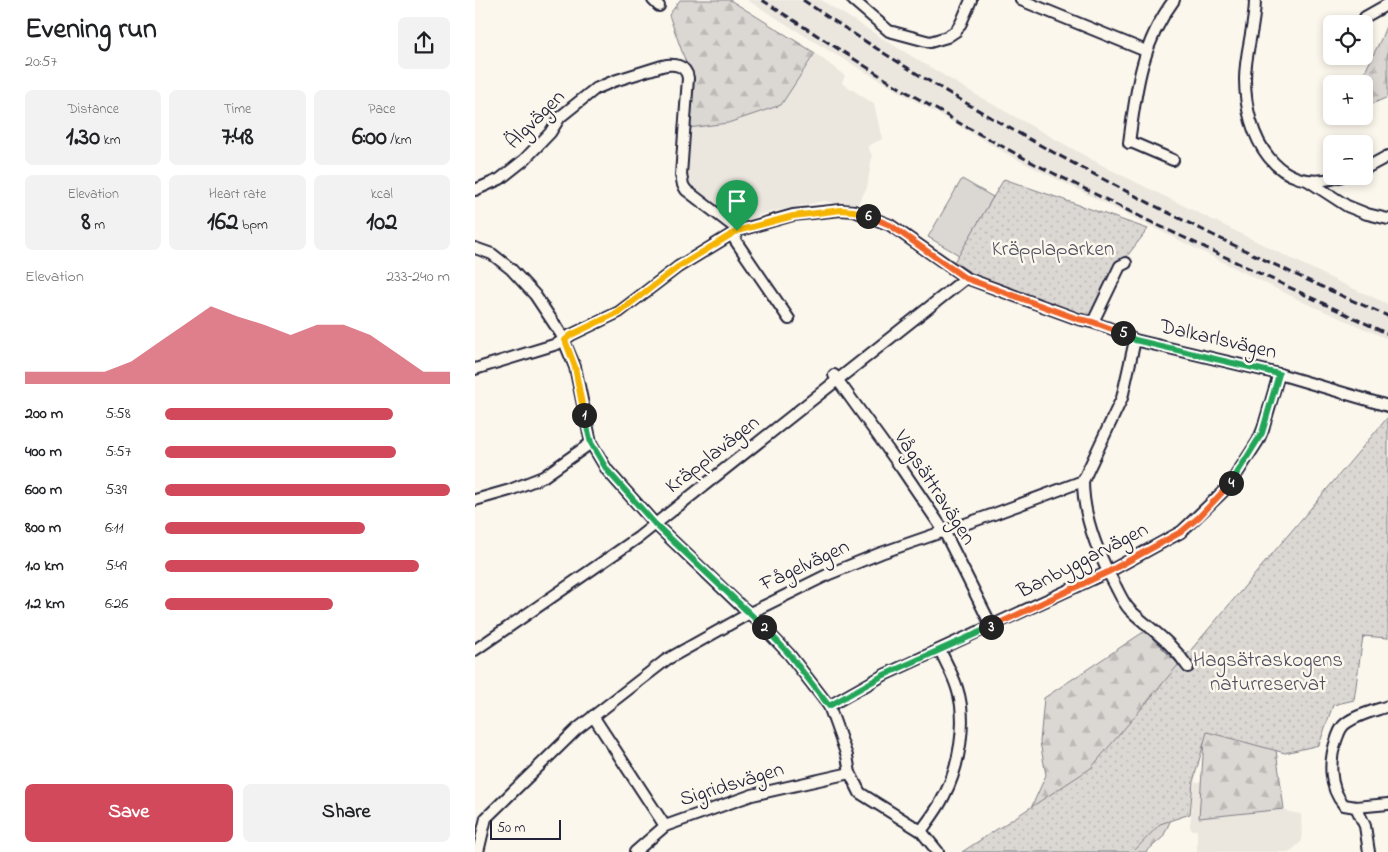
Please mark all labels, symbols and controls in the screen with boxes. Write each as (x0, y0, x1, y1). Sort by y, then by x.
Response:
text: Evening run (25, 10, 157, 51)
map controls (1323, 15, 1373, 185)
button: locate (1323, 15, 1373, 65)
button: share (398, 17, 450, 69)
text: 20:57 (25, 50, 57, 74)
button: + (1323, 75, 1373, 125)
street label: Älgvägen (499, 83, 574, 158)
text: Distance (67, 99, 119, 120)
text: Time (224, 99, 251, 120)
text: Pace (368, 99, 395, 120)
text: 1.30 (66, 120, 100, 156)
text: 7:48 (221, 120, 254, 156)
text: 6:00 (352, 120, 387, 156)
text: km (100, 130, 121, 151)
text: /km (387, 130, 412, 151)
button: − (1323, 135, 1373, 185)
pin (716, 180, 758, 231)
text: Elevation (67, 184, 119, 205)
text: Heart rate (209, 184, 266, 205)
text: kcal (371, 184, 393, 205)
icon: arrive (723, 187, 751, 215)
pin: 6 (855, 204, 881, 228)
text: 8 (81, 205, 91, 241)
text: 162 (207, 205, 239, 241)
text: 102 (366, 205, 397, 241)
text: 6 (865, 206, 872, 227)
text: m (91, 215, 105, 236)
text: bpm (239, 215, 268, 236)
park label: Kräpplaparken (992, 235, 1114, 265)
text: Elevation (25, 265, 84, 289)
text: 233–240 m (386, 265, 450, 289)
street label: Dalkarlsvägen (1155, 312, 1280, 370)
pin: 5 (1111, 320, 1135, 346)
text: 5 (1119, 323, 1128, 344)
text: 200 m (25, 402, 63, 426)
text: 5:58 (105, 402, 131, 426)
pin: 1 (571, 402, 597, 428)
text: 1 (582, 405, 587, 426)
street label: Kräpplavägen (659, 409, 768, 503)
street label: Vågsättravägen (883, 424, 982, 553)
text: 400 m (25, 440, 62, 464)
text: 5:57 (105, 440, 131, 464)
pin: 4 (1219, 470, 1243, 496)
text: 4 (1229, 473, 1234, 494)
text: 600 m (25, 478, 62, 502)
text: 5:39 (105, 478, 127, 502)
street label: Banbyggarvägen (1011, 515, 1155, 609)
text: 800 m (25, 516, 61, 540)
text: 6:11 (105, 516, 124, 540)
street label: Fågelvägen (755, 532, 855, 602)
text: 1.0 km (25, 554, 64, 578)
text: 5:49 (105, 554, 127, 578)
text: 1.2 km (25, 592, 65, 616)
text: 6:26 (105, 592, 128, 616)
pin: 2 (751, 614, 777, 640)
pin: 3 (979, 614, 1003, 640)
text: 2 (761, 617, 768, 638)
text: 3 (989, 617, 994, 638)
park label: Hagsätraskogens naturreservat (1193, 646, 1343, 700)
street label: Sigridsvägen (676, 755, 788, 817)
button: Save (25, 784, 233, 842)
button: Share (243, 784, 450, 842)
scale bar (490, 817, 561, 840)
text: 50 m (497, 818, 525, 839)

